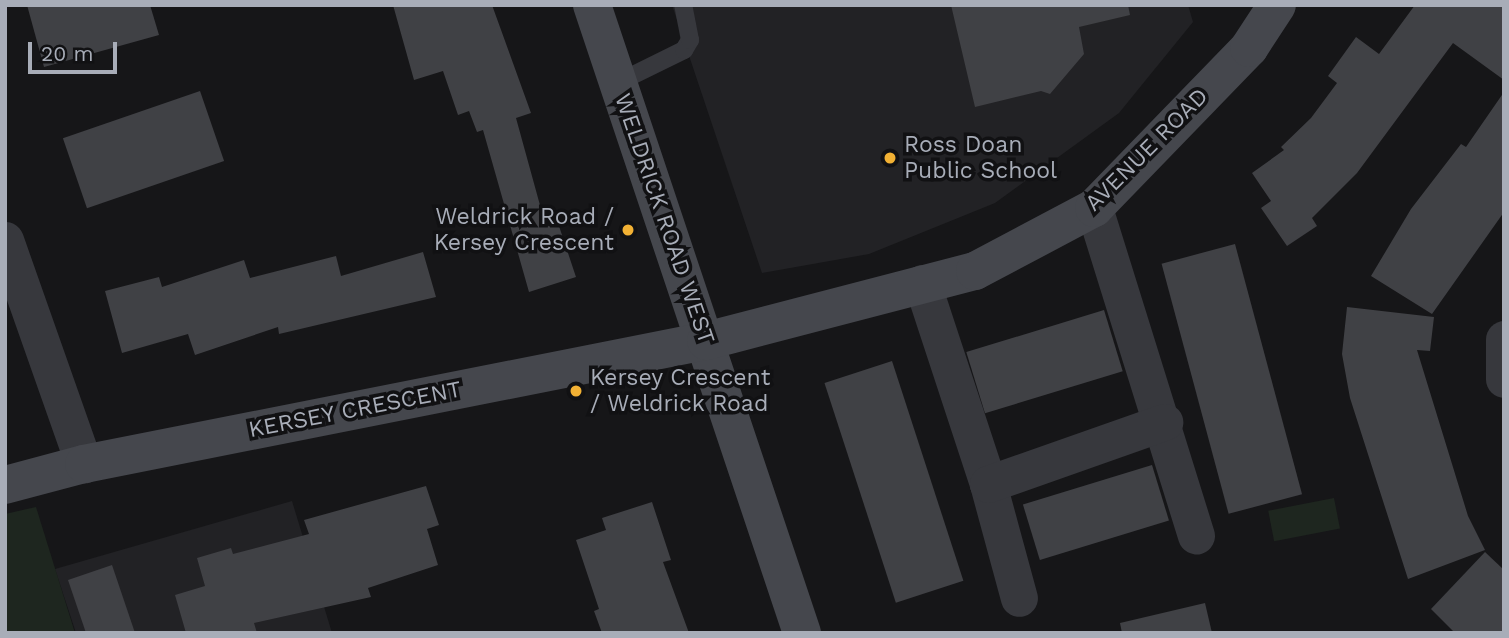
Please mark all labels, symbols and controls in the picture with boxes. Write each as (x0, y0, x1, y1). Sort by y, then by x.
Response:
scale bar (32, 28, 121, 72)
text: 20 m (41, 41, 93, 66)
street label: AVENUE ROAD (1080, 83, 1214, 217)
street label: WELDRICK ROAD WEST (608, 90, 720, 348)
place label: Ross Doan Public School (904, 131, 1057, 185)
marker: Ross Doan Public School (882, 150, 898, 166)
place label: Weldrick Road / Kersey Crescent (433, 203, 614, 257)
marker: Weldrick Road / Kersey Crescent (620, 222, 636, 238)
place label: Kersey Crescent / Weldrick Road (590, 364, 771, 418)
street label: KERSEY CRESCENT (246, 376, 464, 444)
marker: Kersey Crescent / Weldrick Road (568, 383, 584, 399)

